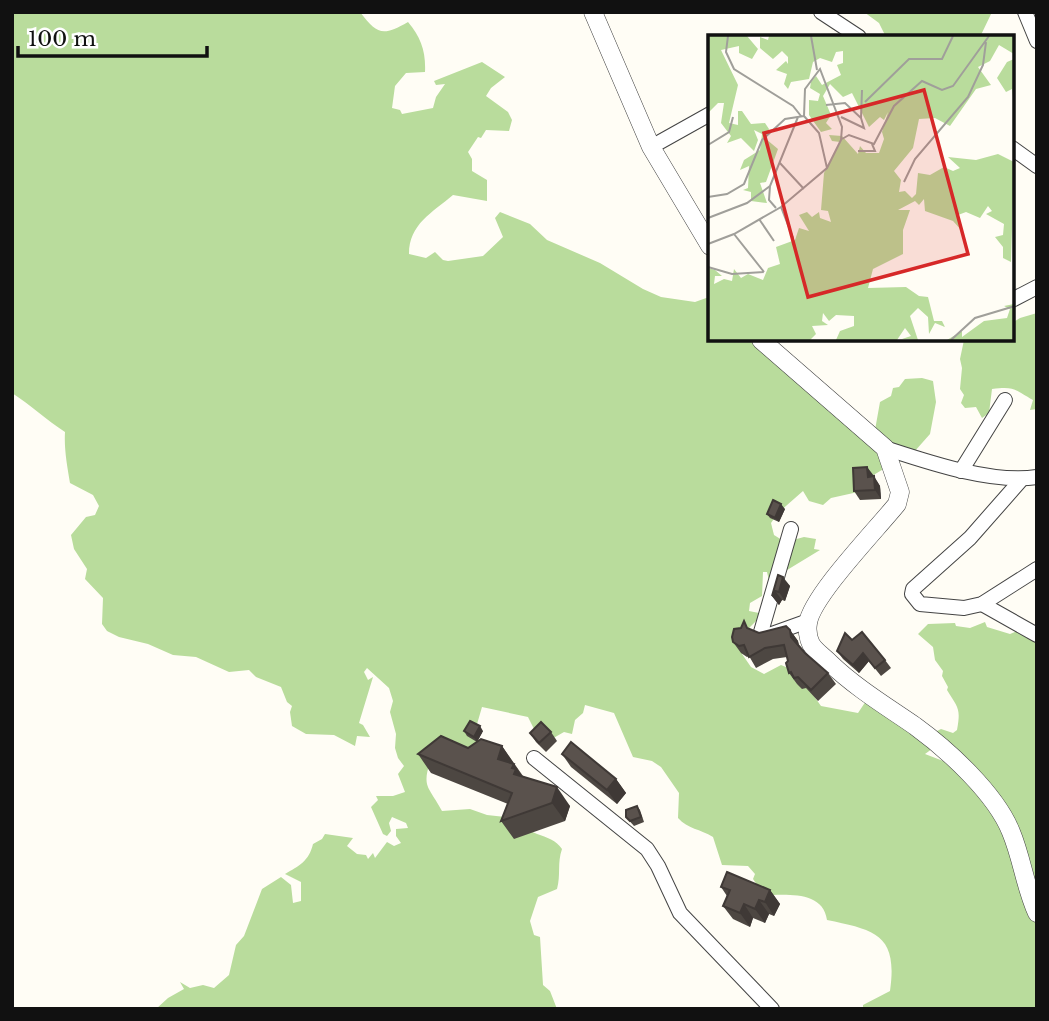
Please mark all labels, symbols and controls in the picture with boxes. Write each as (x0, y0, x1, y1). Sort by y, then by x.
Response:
scale bar (18, 14, 206, 58)
text: 100 m (28, 26, 96, 52)
inset map (708, 35, 1014, 341)

